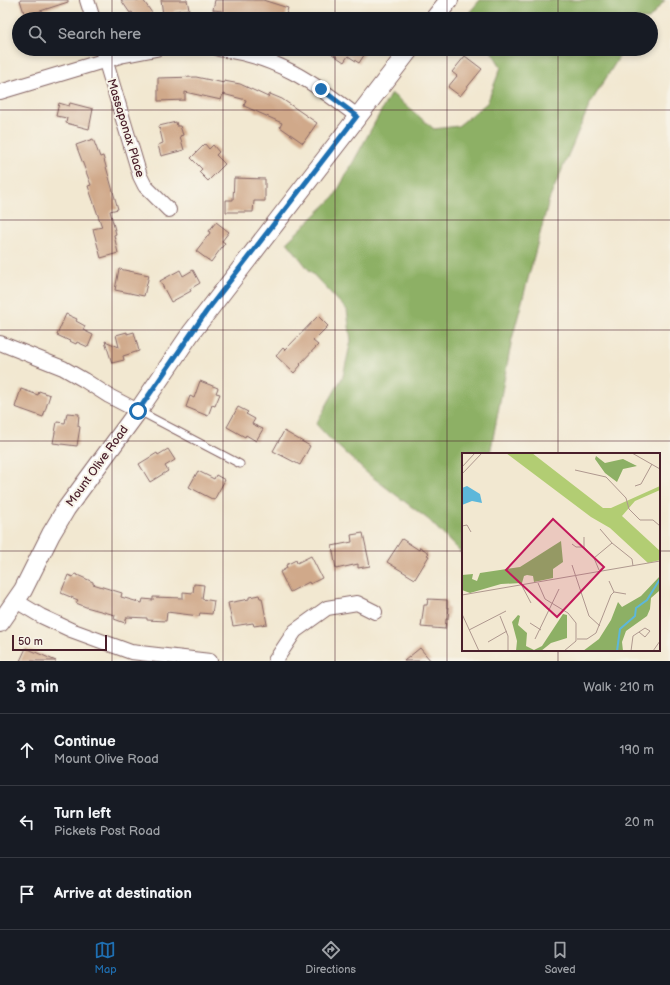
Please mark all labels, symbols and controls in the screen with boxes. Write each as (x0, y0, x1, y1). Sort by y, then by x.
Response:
search box (12, 12, 658, 56)
icon: search (26, 23, 48, 45)
text: Search here (58, 25, 141, 44)
street label: Massaponax Place (103, 77, 148, 179)
route end (312, 80, 330, 98)
route start (129, 402, 147, 420)
street label: Mount Olive Road (63, 423, 132, 510)
inset map (462, 453, 660, 651)
scale bar (12, 633, 107, 652)
text: 50 m (18, 635, 43, 648)
text: 3 min (16, 677, 59, 697)
text: Walk · 210 m (583, 679, 654, 695)
text: Continue (54, 732, 116, 751)
icon: ahead (16, 739, 38, 761)
text: 190 m (620, 742, 654, 758)
text: Mount Olive Road (54, 751, 159, 767)
text: Turn left (54, 804, 111, 823)
icon: left (16, 811, 38, 833)
text: 20 m (624, 814, 654, 830)
text: Pickets Post Road (54, 823, 160, 839)
icon: arrive (16, 883, 38, 905)
text: Arrive at destination (54, 884, 192, 903)
tab: Map (94, 939, 117, 976)
tab: Directions (305, 939, 356, 976)
tab: Saved (545, 939, 576, 976)

